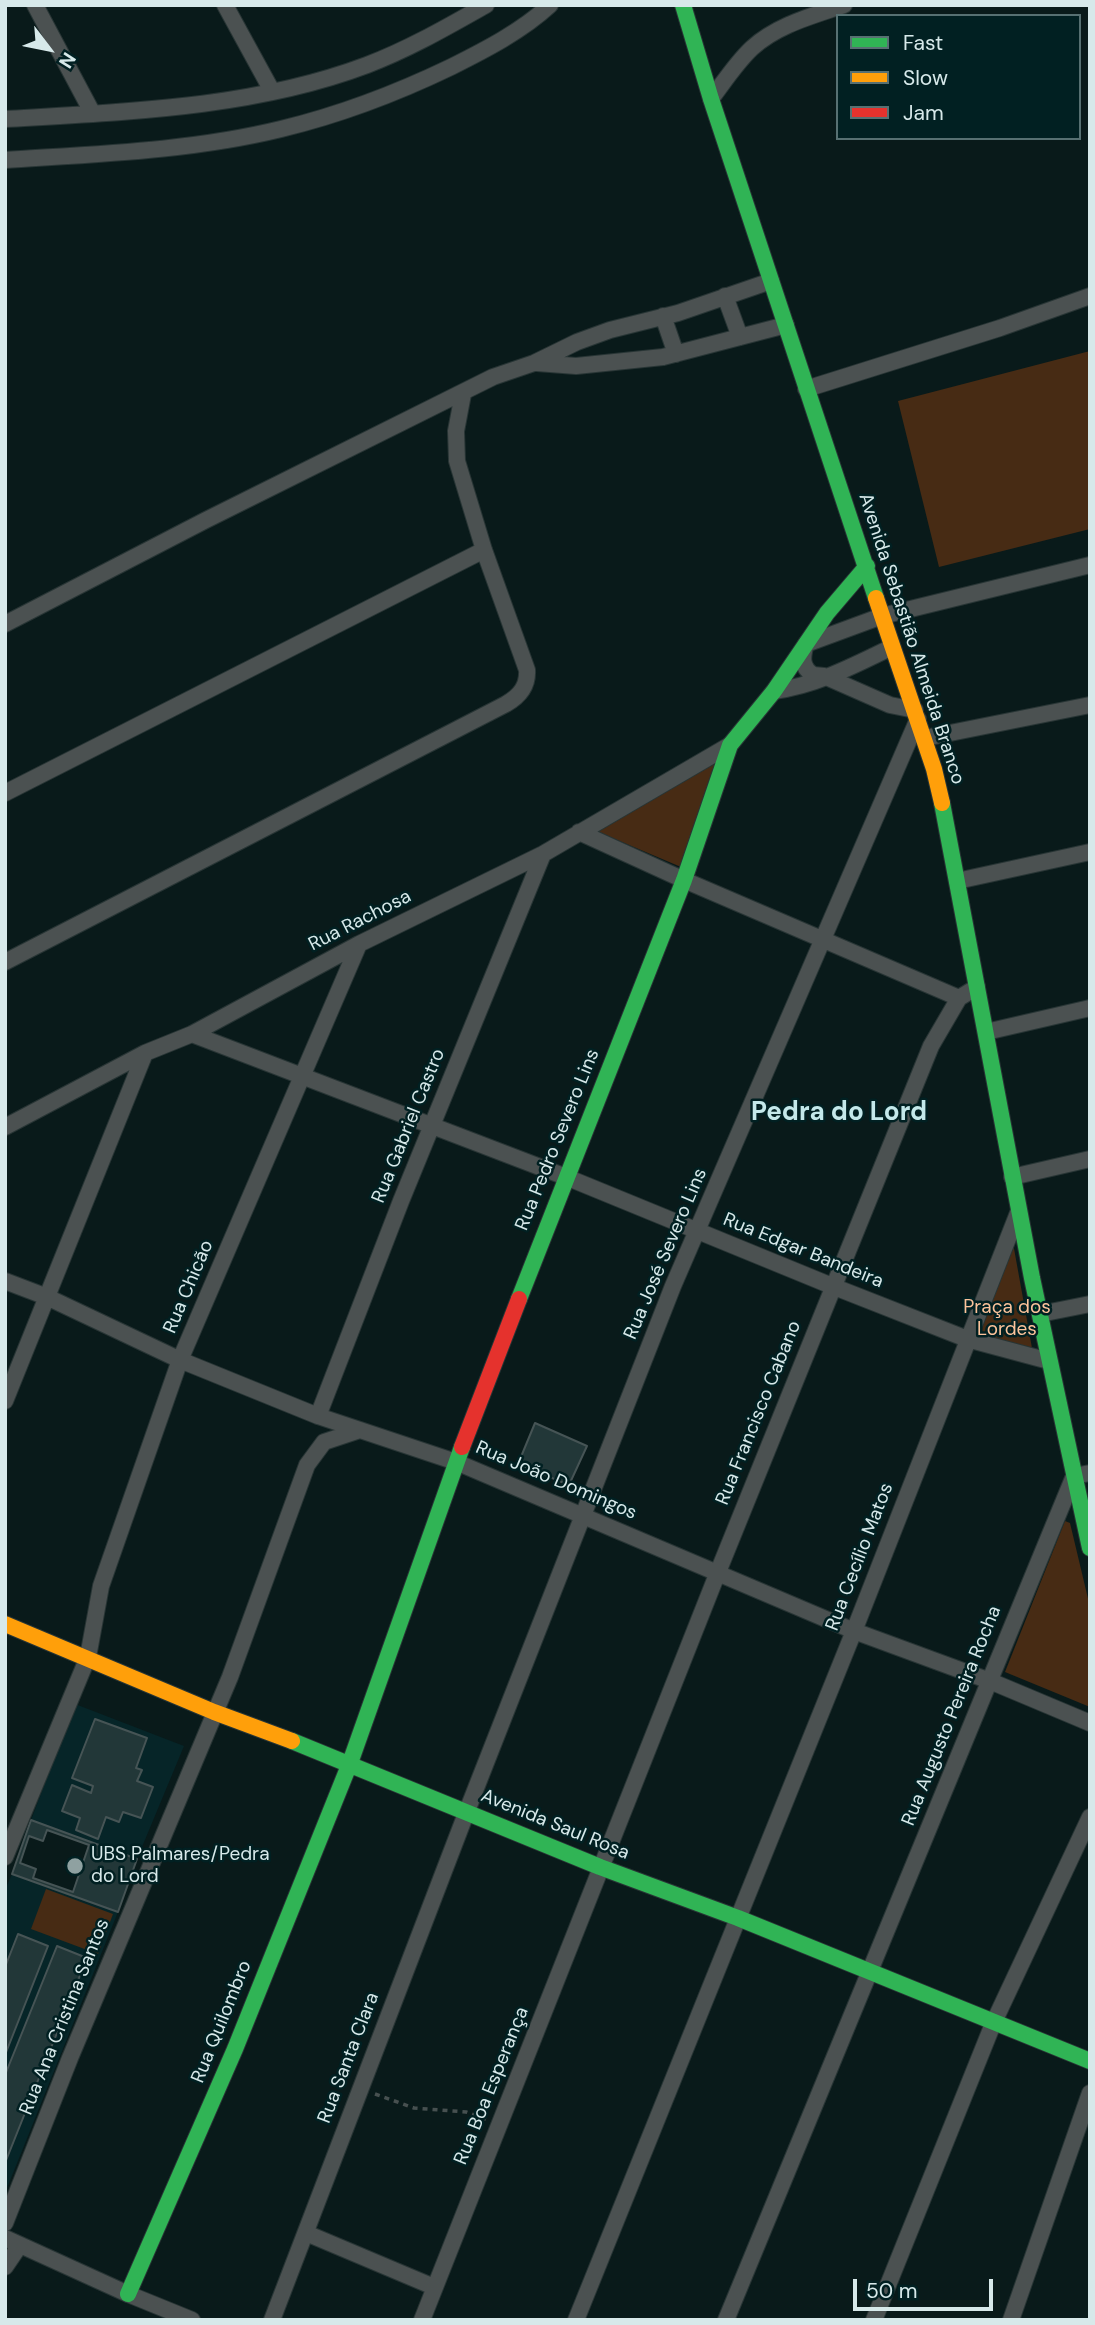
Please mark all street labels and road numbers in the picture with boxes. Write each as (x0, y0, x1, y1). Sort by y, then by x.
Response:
street label: Avenida Sebastião Almeida Branco (853, 491, 969, 787)
street label: Rua Rachosa (305, 885, 415, 957)
street label: Rua Gabriel Castro (368, 1046, 450, 1206)
street label: Rua Pedro Severo Lins (511, 1046, 605, 1234)
street label: Rua José Severo Lins (620, 1165, 712, 1343)
street label: Rua Edgar Bandeira (720, 1208, 886, 1294)
street label: Rua Chicão (159, 1237, 219, 1337)
street label: Rua Francisco Cabano (712, 1318, 806, 1508)
street label: Rua João Domingos (472, 1437, 640, 1525)
street label: Rua Cecílio Matos (821, 1480, 899, 1634)
street label: Rua Augusto Pereira Rocha (897, 1603, 1007, 1829)
street label: Avenida Saul Rosa (477, 1785, 633, 1865)
street label: Rua Ana Cristina Santos (15, 1916, 115, 2118)
street label: Rua Quilombro (187, 1957, 257, 2087)
street label: Rua Santa Clara (314, 1989, 384, 2127)
street label: Rua Boa Esperança (450, 2004, 534, 2168)

